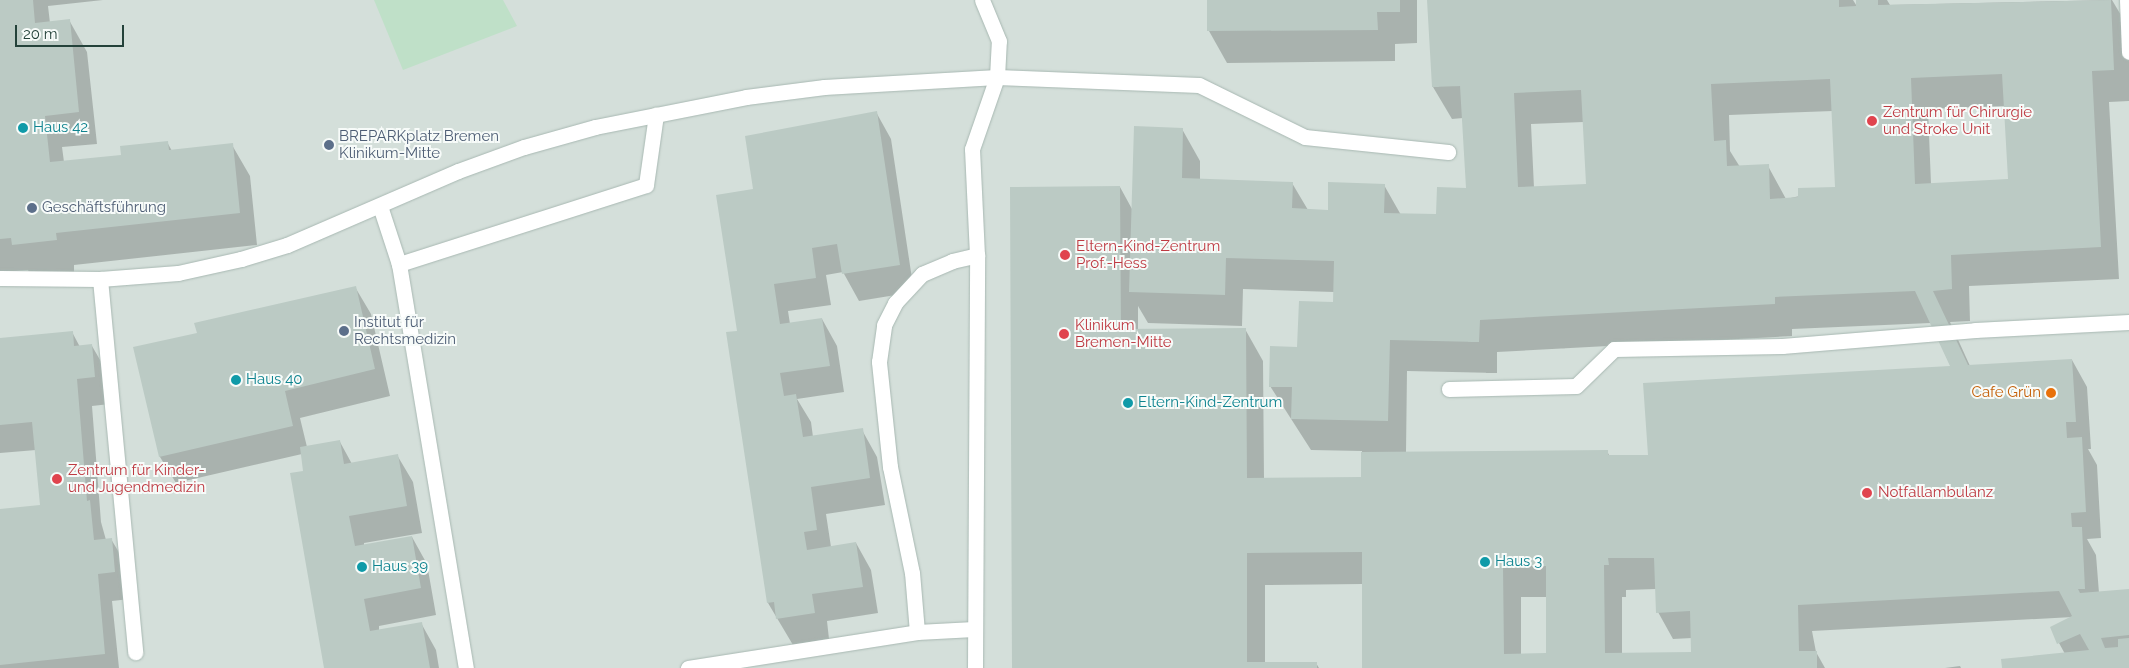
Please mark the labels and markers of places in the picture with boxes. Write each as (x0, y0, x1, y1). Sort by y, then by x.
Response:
place label: Zentrum für Chirurgie und Stroke Unit (1883, 103, 2032, 138)
marker: Zentrum für Chirurgie und Stroke Unit (1865, 114, 1879, 128)
place label: Haus 42 (33, 119, 88, 137)
marker: Haus 42 (17, 122, 29, 134)
place label: BREPARKplatz Bremen Klinikum-Mitte (339, 127, 499, 162)
marker: BREPARKplatz Bremen Klinikum-Mitte (323, 139, 335, 151)
place label: Geschäftsführung (42, 199, 166, 217)
marker: Geschäftsführung (26, 202, 38, 214)
place label: Eltern-Kind-Zentrum Prof.-Hess (1076, 237, 1220, 272)
marker: Eltern-Kind-Zentrum Prof.-Hess (1058, 248, 1072, 262)
place label: Institut für Rechtsmedizin (354, 313, 456, 348)
place label: Klinikum Bremen-Mitte (1075, 316, 1172, 351)
marker: Institut für Rechtsmedizin (338, 325, 350, 337)
marker: Klinikum Bremen-Mitte (1057, 327, 1071, 341)
place label: Haus 40 (246, 371, 303, 389)
marker: Haus 40 (230, 374, 242, 386)
place label: Cafe Grün (1972, 384, 2041, 402)
marker: Cafe Grün (2045, 387, 2057, 399)
place label: Eltern-Kind-Zentrum (1138, 394, 1282, 412)
marker: Eltern-Kind-Zentrum (1122, 397, 1134, 409)
place label: Zentrum für Kinder- und Jugendmedizin (68, 461, 206, 496)
marker: Zentrum für Kinder- und Jugendmedizin (50, 472, 64, 486)
place label: Notfallambulanz (1878, 484, 1993, 502)
marker: Notfallambulanz (1860, 486, 1874, 500)
place label: Haus 3 (1495, 553, 1542, 571)
marker: Haus 3 (1479, 556, 1491, 568)
place label: Haus 39 (372, 558, 428, 576)
marker: Haus 39 (356, 561, 368, 573)

